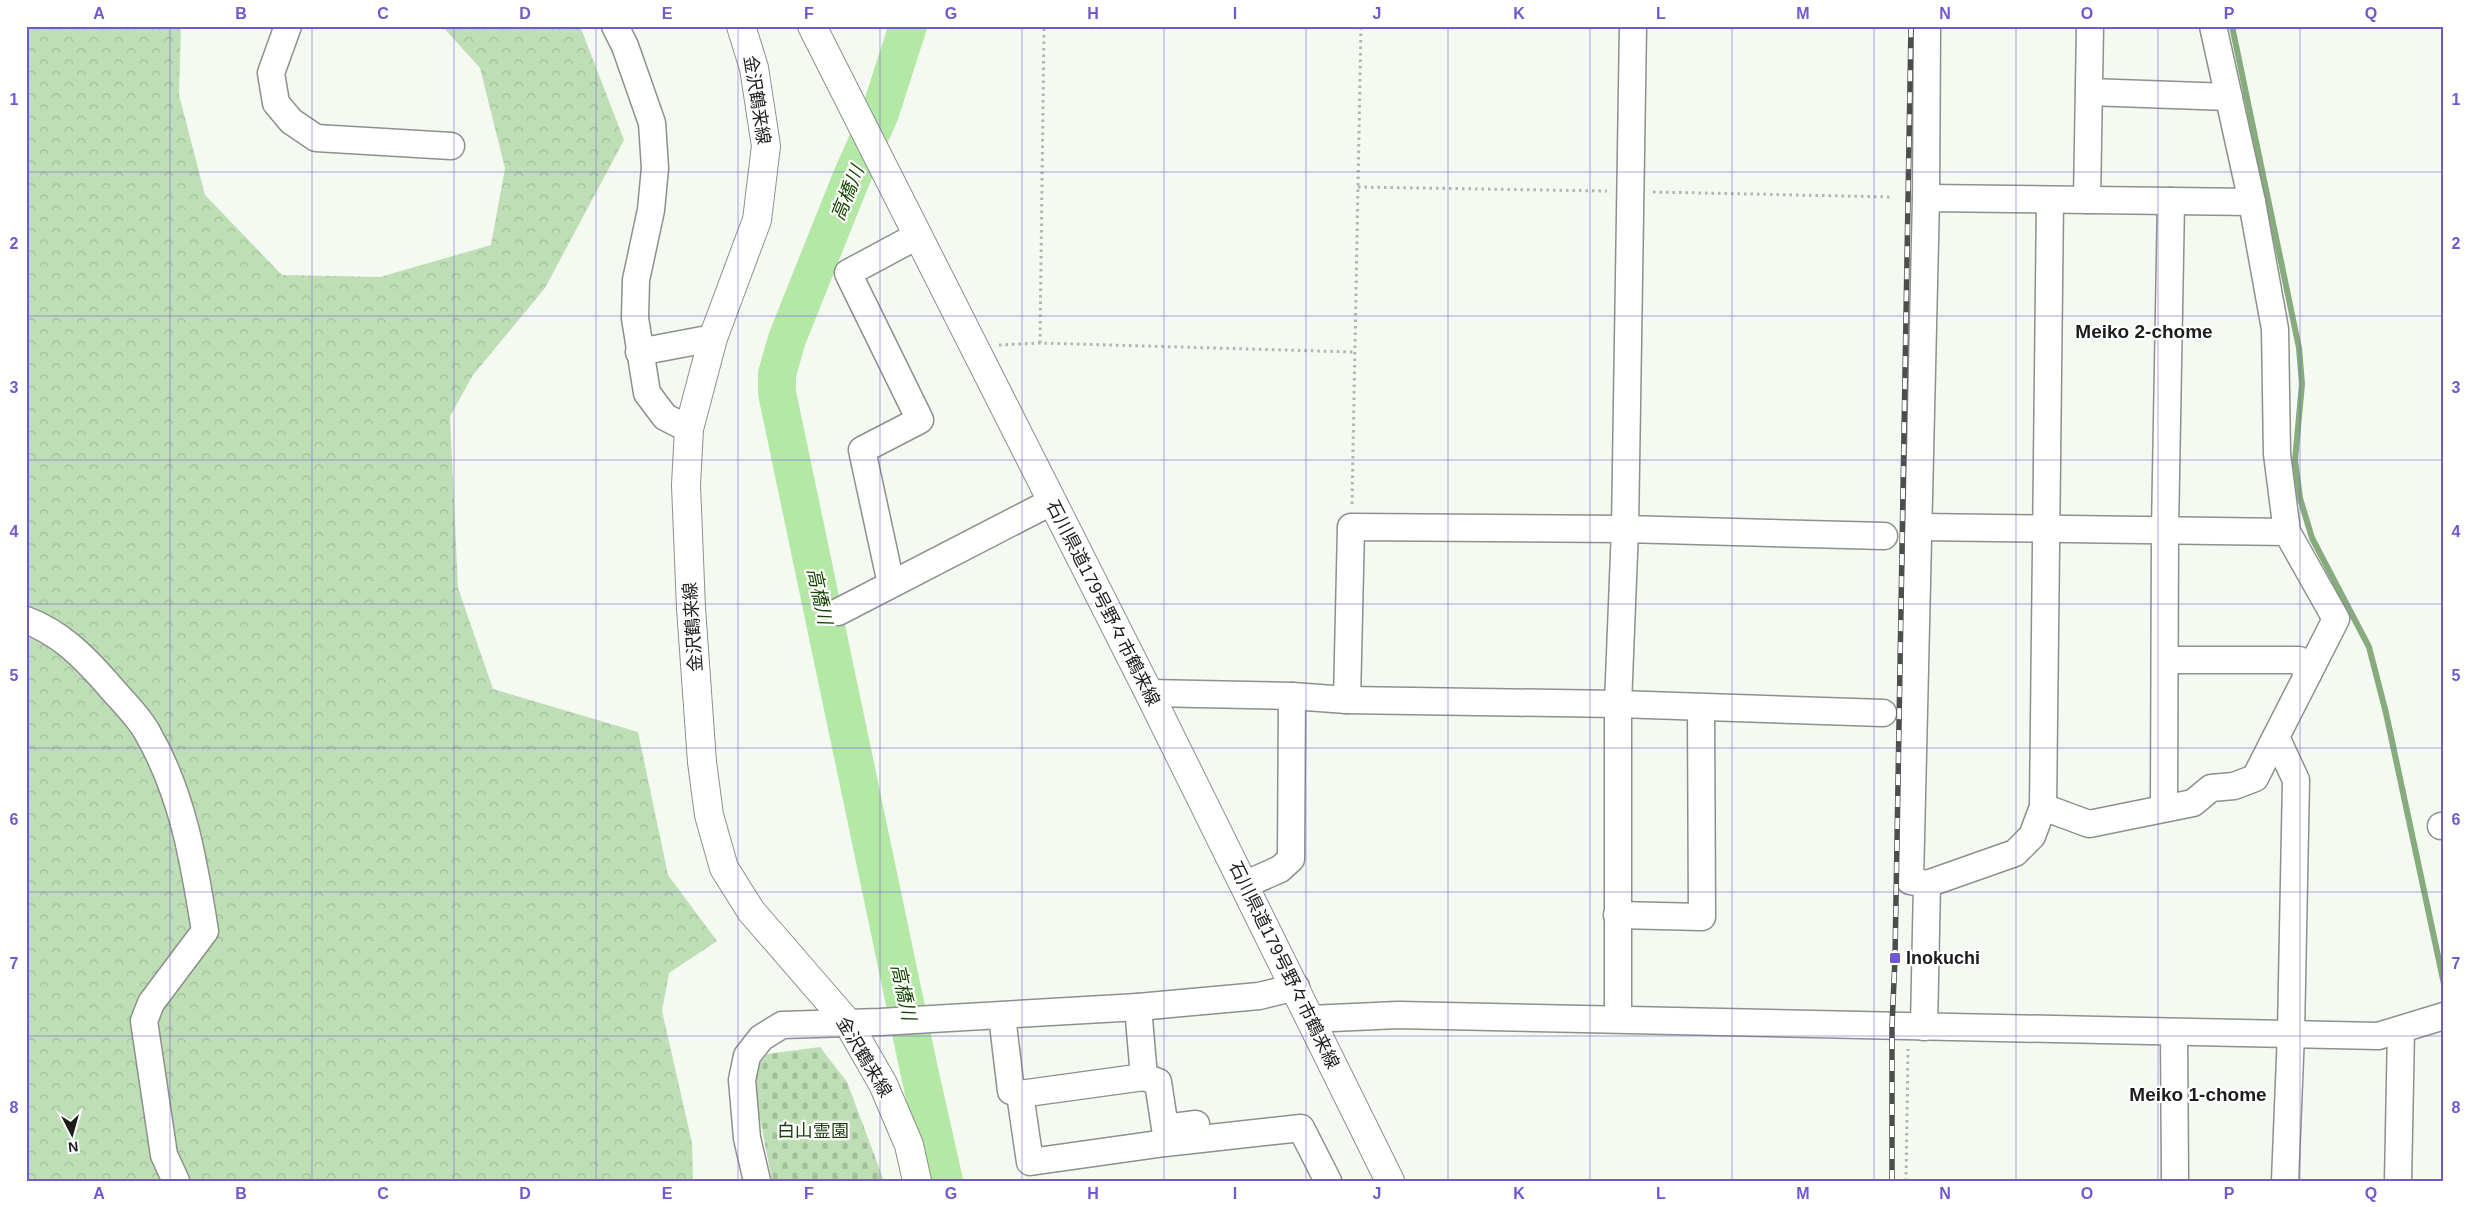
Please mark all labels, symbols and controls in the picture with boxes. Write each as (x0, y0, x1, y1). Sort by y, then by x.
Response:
text: A (93, 5, 105, 22)
text: B (235, 5, 247, 22)
text: C (377, 5, 389, 22)
text: D (519, 5, 531, 22)
text: E (662, 5, 673, 22)
text: F (804, 5, 814, 22)
text: G (945, 5, 957, 22)
text: H (1087, 5, 1099, 22)
text: I (1233, 5, 1237, 22)
text: J (1373, 5, 1381, 22)
text: K (1513, 5, 1525, 22)
text: L (1656, 5, 1666, 22)
text: M (1796, 5, 1810, 22)
text: N (1939, 5, 1951, 22)
text: O (2081, 5, 2093, 22)
text: P (2224, 5, 2235, 22)
text: Q (2365, 5, 2377, 22)
street label: 金沢鶴来線 (740, 54, 774, 146)
text: 1 (10, 91, 19, 108)
text: 1 (2452, 91, 2461, 108)
water label: 高橋川 (827, 161, 869, 224)
text: 2 (10, 235, 19, 252)
text: 2 (2452, 235, 2461, 252)
district label: Meiko 2-chome (2075, 321, 2213, 342)
text: 3 (10, 379, 19, 396)
text: 3 (2452, 379, 2461, 396)
street label: 石川県道179号野々市鶴来線 (1042, 497, 1164, 709)
text: 4 (10, 523, 19, 540)
text: 4 (2452, 523, 2461, 540)
water label: 高橋川 (803, 566, 836, 628)
street label: 金沢鶴来線 (680, 581, 706, 673)
text: 5 (10, 667, 19, 684)
text: 5 (2452, 667, 2461, 684)
text: 6 (10, 811, 19, 828)
text: 6 (2452, 811, 2461, 828)
street label: 石川県道179号野々市鶴来線 (1225, 858, 1343, 1072)
place label: Inokuchi (1906, 948, 1980, 968)
marker: Inokuchi (1888, 951, 1902, 965)
text: 7 (10, 955, 19, 972)
text: 7 (2452, 955, 2461, 972)
water label: 高橋川 (887, 962, 920, 1024)
street label: 金沢鶴来線 (832, 1013, 896, 1101)
district label: Meiko 1-chome (2129, 1084, 2267, 1105)
text: 8 (10, 1099, 19, 1116)
text: 8 (2452, 1099, 2461, 1116)
north arrow (48, 1110, 98, 1160)
park label: 白山霊園 (777, 1121, 849, 1141)
text: N (67, 1138, 79, 1155)
text: A (93, 1185, 105, 1202)
text: B (235, 1185, 247, 1202)
text: C (377, 1185, 389, 1202)
text: D (519, 1185, 531, 1202)
text: E (662, 1185, 673, 1202)
text: F (804, 1185, 814, 1202)
text: G (945, 1185, 957, 1202)
text: H (1087, 1185, 1099, 1202)
text: I (1233, 1185, 1237, 1202)
text: J (1373, 1185, 1381, 1202)
text: K (1513, 1185, 1525, 1202)
text: L (1656, 1185, 1666, 1202)
text: M (1796, 1185, 1810, 1202)
text: N (1939, 1185, 1951, 1202)
text: O (2081, 1185, 2093, 1202)
text: P (2224, 1185, 2235, 1202)
text: Q (2365, 1185, 2377, 1202)

